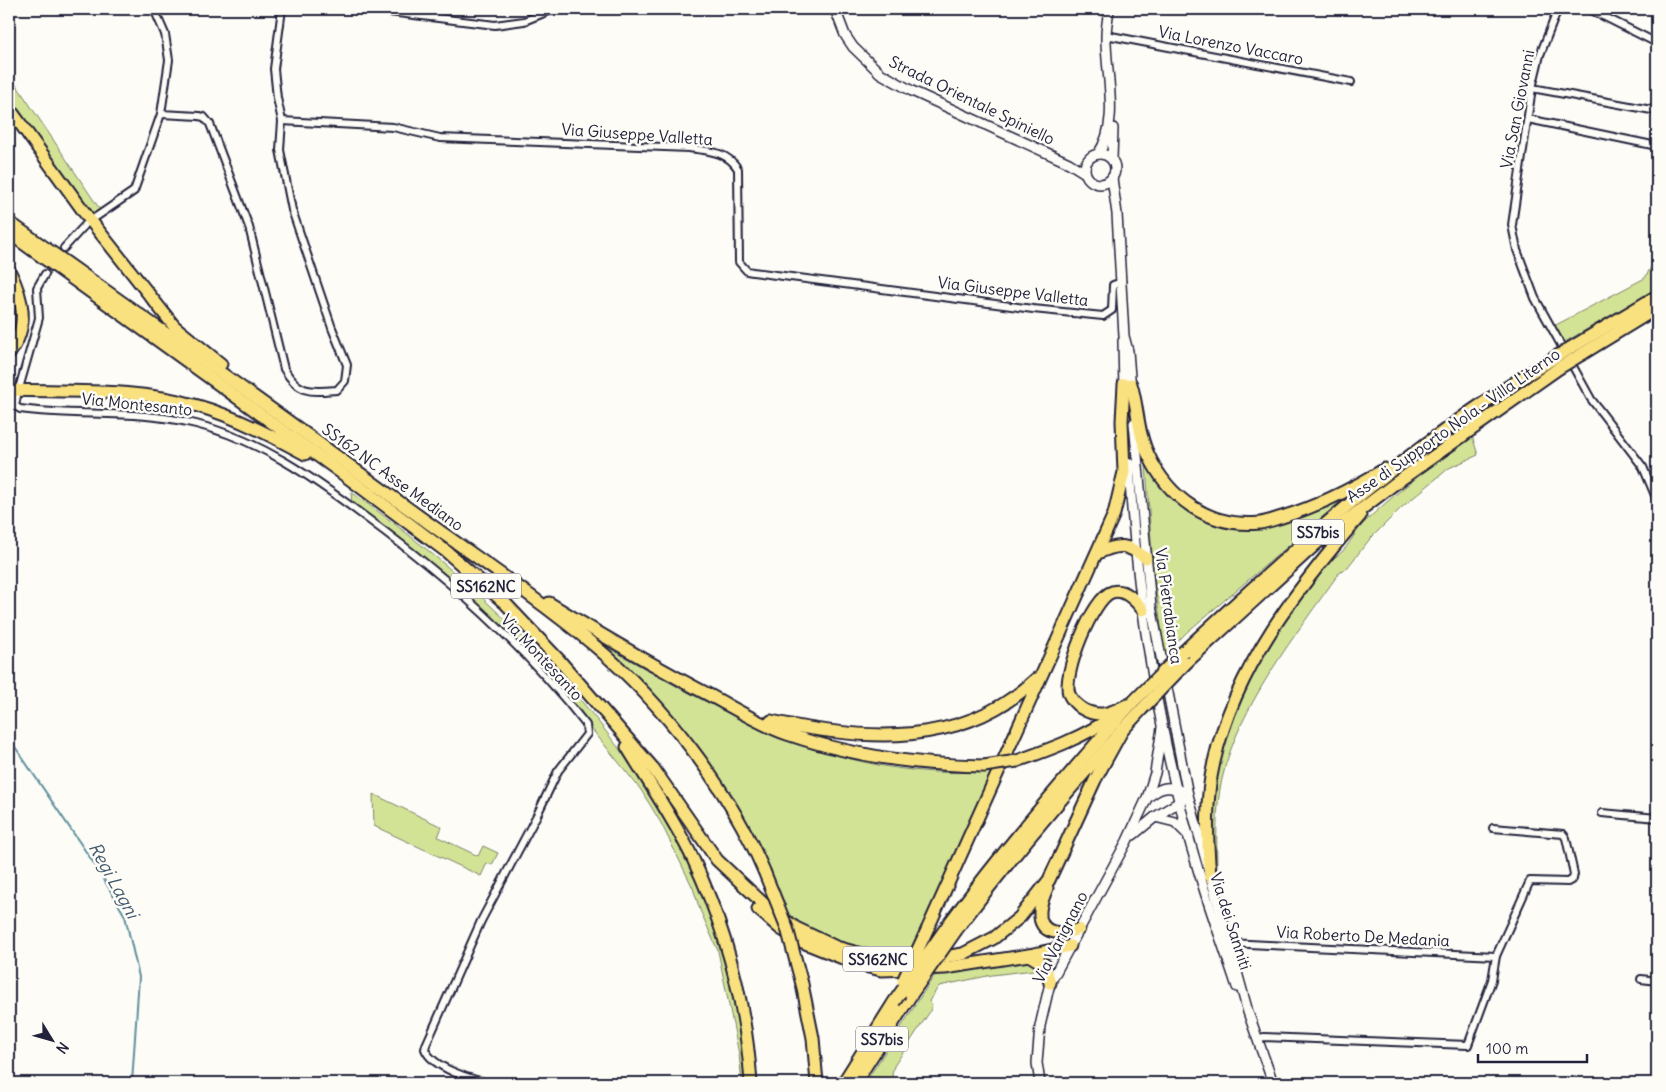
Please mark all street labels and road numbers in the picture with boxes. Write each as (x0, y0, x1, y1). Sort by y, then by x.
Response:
street label: Via Lorenzo Vaccaro (1157, 21, 1305, 69)
street label: Via San Giovanni (1496, 48, 1538, 170)
street label: Strada Orientale Spiniello (886, 51, 1058, 149)
street label: Via Giuseppe Valletta (561, 119, 713, 149)
street label: Via Giuseppe Valletta (936, 272, 1090, 310)
street label: Asse di Supporto Nola - Villa Literno (1342, 343, 1564, 507)
street label: Via Montesanto (81, 388, 193, 420)
street label: SS162 NC Asse Mediano (318, 419, 468, 535)
road number: SS7bis (1292, 520, 1344, 544)
street label: Via Pietrabianca (1151, 547, 1187, 665)
road number: SS162NC (451, 574, 521, 598)
street label: Via Montesanto (497, 609, 587, 705)
street label: Via dei Sanniti (1206, 870, 1256, 972)
street label: Via Varignano (1028, 888, 1092, 986)
street label: Via Roberto De Medania (1276, 921, 1450, 951)
road number: SS162NC (843, 946, 913, 972)
road number: SS7bis (856, 1026, 908, 1052)

